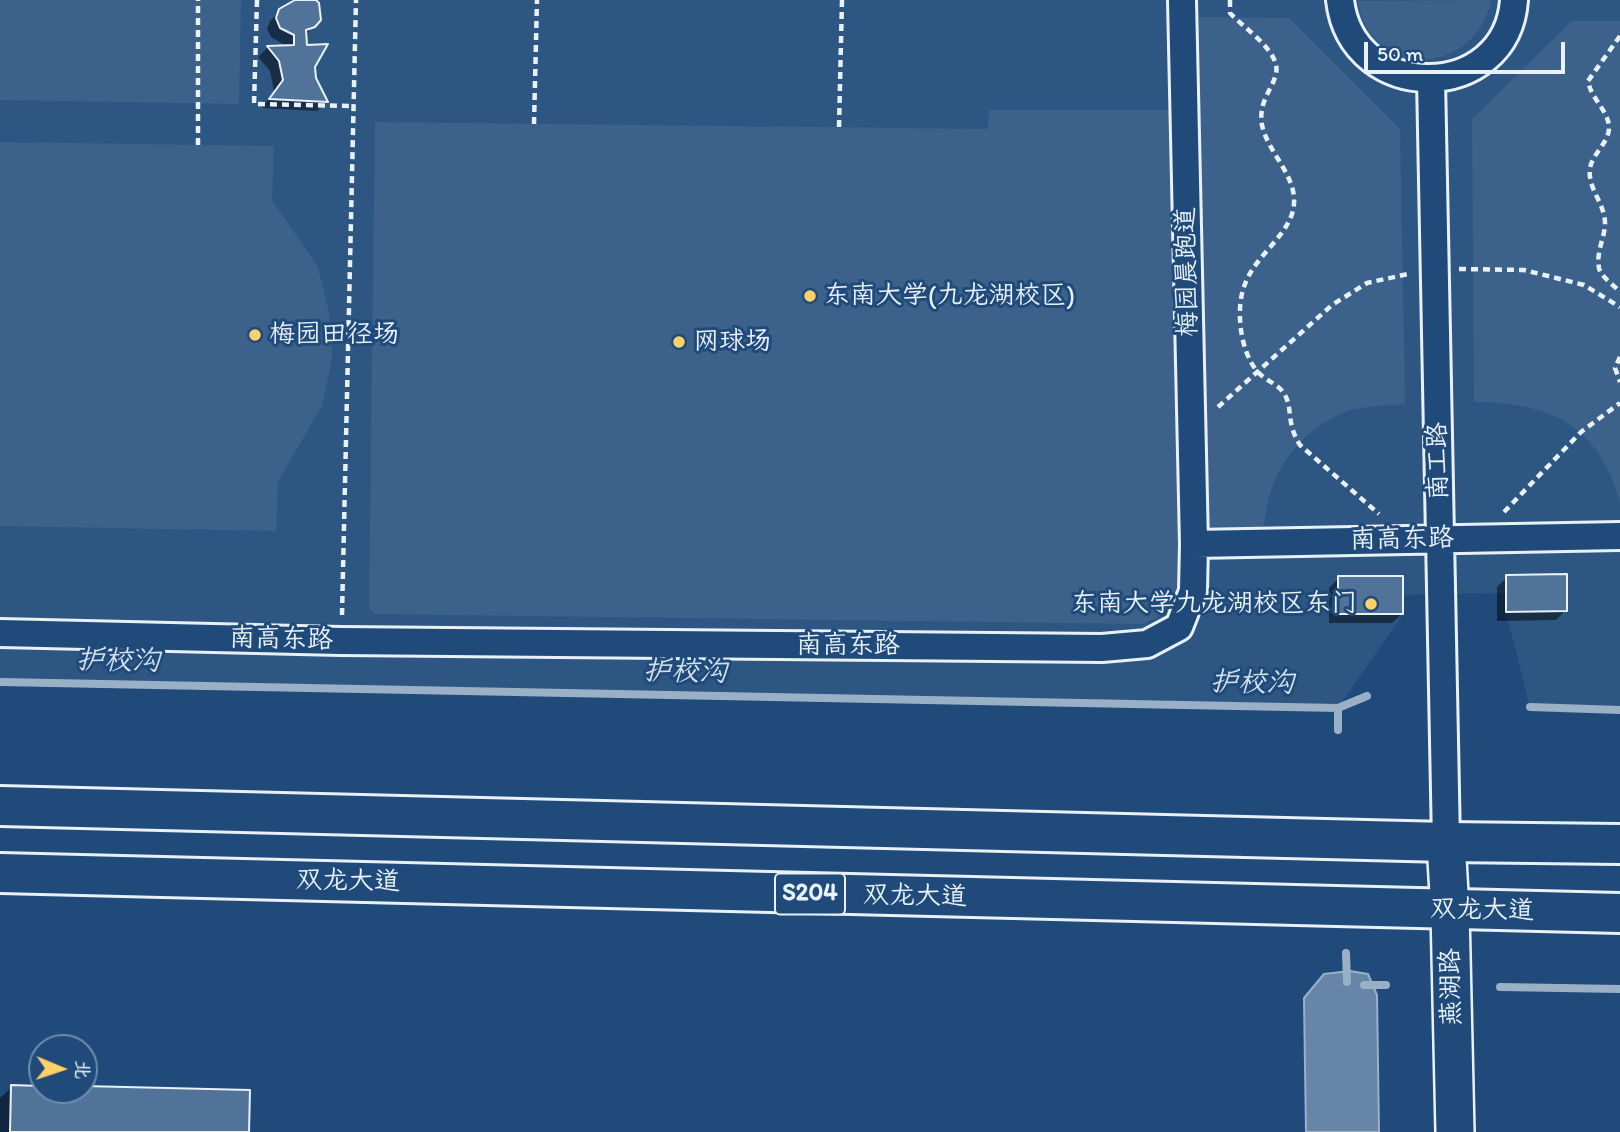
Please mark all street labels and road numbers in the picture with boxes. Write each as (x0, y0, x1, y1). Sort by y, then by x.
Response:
street label: 梅园晨跑道 (1171, 207, 1205, 337)
street label: 南工路 (1423, 422, 1455, 500)
street label: 南高东路 (1350, 523, 1454, 557)
street label: 南高东路 (229, 623, 333, 657)
street label: 南高东路 (796, 630, 900, 662)
street label: 双龙大道 (296, 865, 400, 899)
road number: S204 (775, 874, 845, 914)
street label: 双龙大道 (863, 880, 967, 914)
street label: 双龙大道 (1430, 894, 1534, 928)
street label: 燕湖路 (1436, 948, 1468, 1026)

